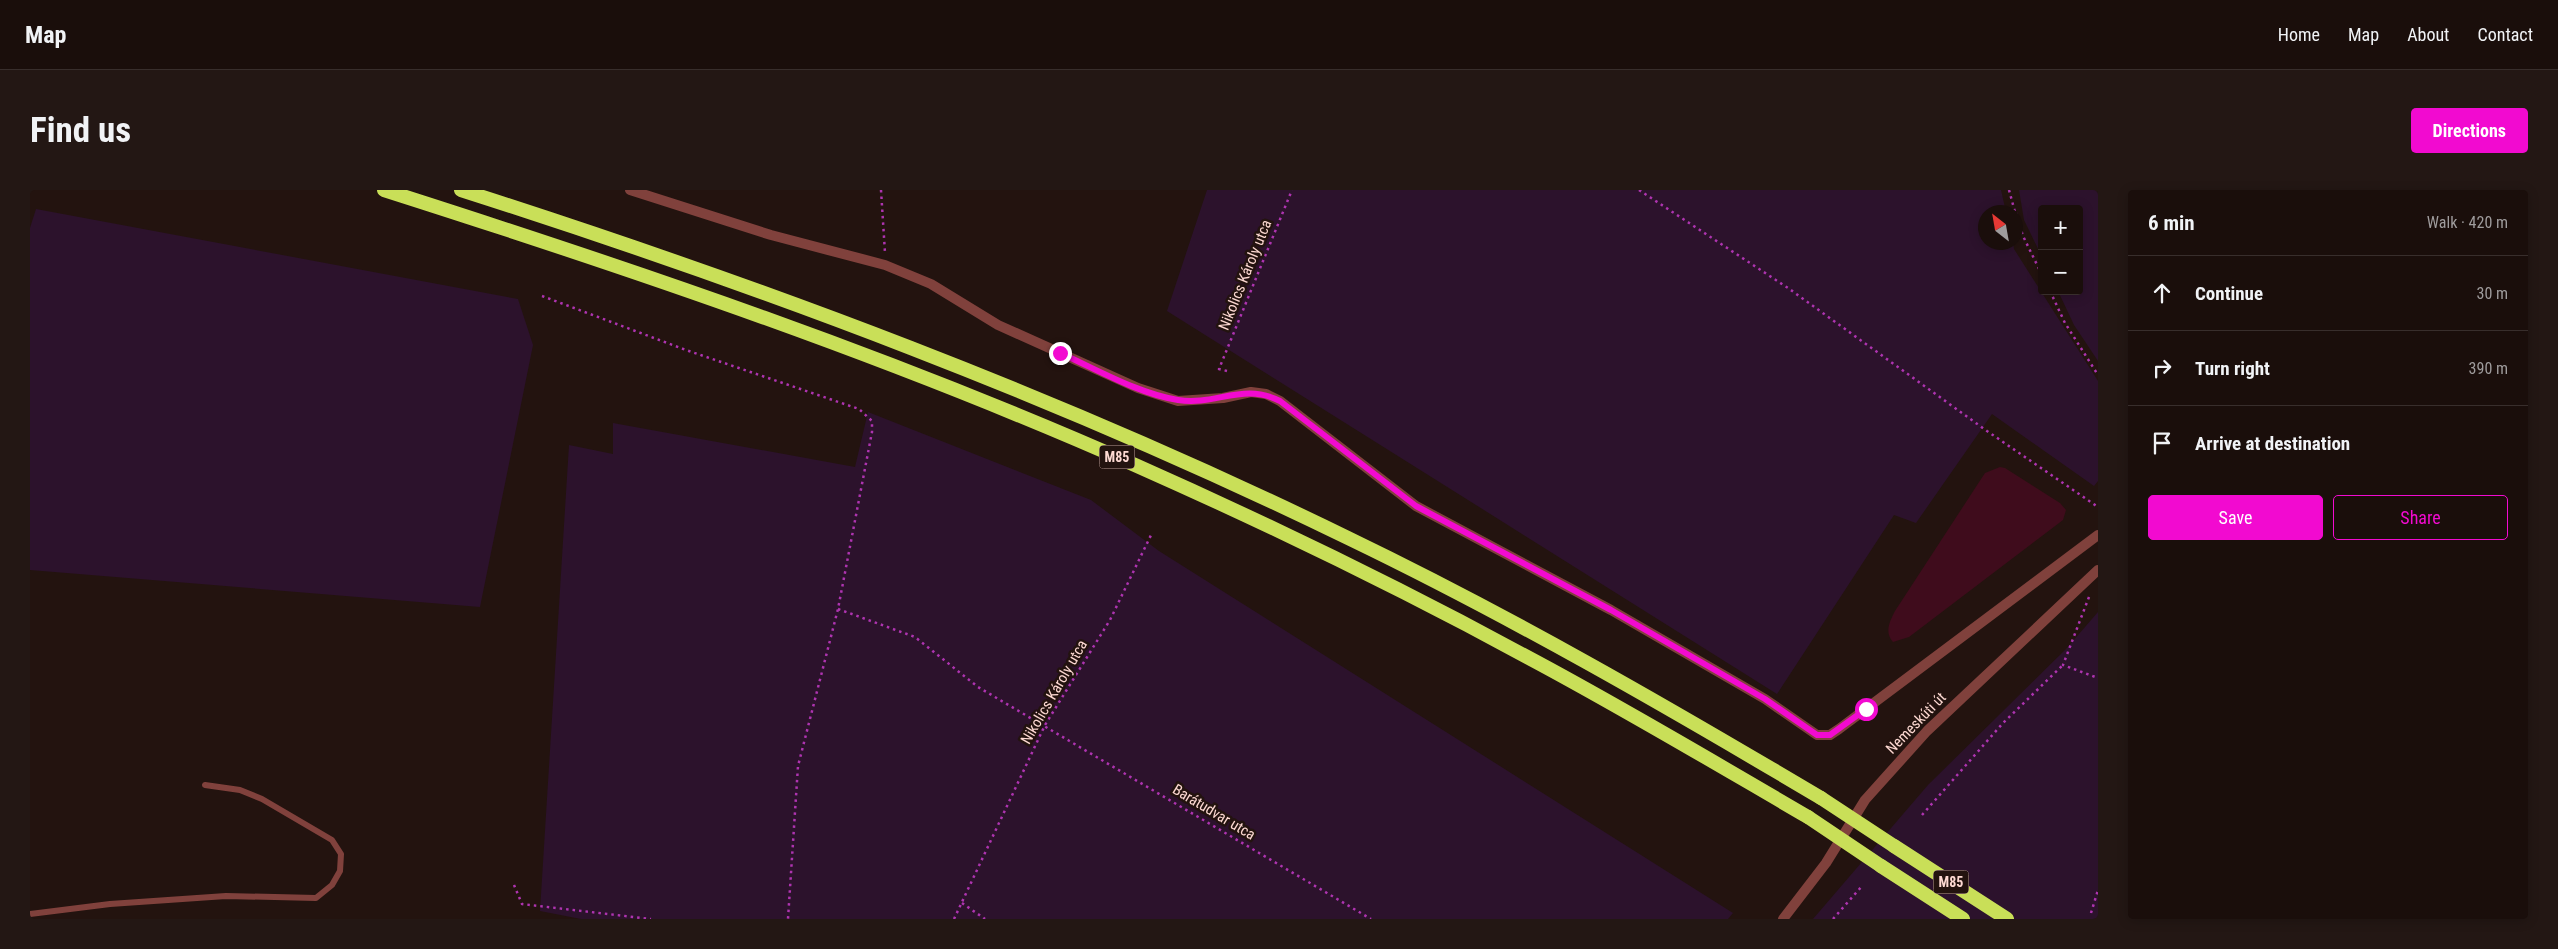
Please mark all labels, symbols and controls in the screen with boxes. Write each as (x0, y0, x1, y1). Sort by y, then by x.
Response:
text: Map (25, 21, 66, 49)
text: Home (2278, 24, 2320, 45)
text: Map (2348, 24, 2379, 45)
text: About (2407, 24, 2449, 45)
text: Contact (2477, 24, 2533, 45)
button: Directions (2411, 108, 2528, 153)
text: Find us (30, 110, 131, 151)
north arrow (1978, 205, 2023, 250)
map controls (2038, 205, 2083, 295)
button: + (2038, 205, 2083, 250)
text: 6 min (2148, 211, 2195, 235)
text: Walk · 420 m (2427, 213, 2508, 232)
street label: Nikolics Károly utca (1215, 217, 1275, 333)
button: − (2038, 250, 2083, 295)
icon: ahead (2148, 279, 2176, 307)
text: Continue (2195, 282, 2263, 305)
text: 30 m (2476, 284, 2508, 303)
route end (1049, 342, 1072, 365)
icon: right (2148, 354, 2176, 382)
text: Turn right (2195, 357, 2270, 380)
text: 390 m (2469, 359, 2508, 378)
icon: arrive (2148, 429, 2176, 457)
text: Arrive at destination (2195, 432, 2350, 455)
road number: M85 (1100, 446, 1134, 468)
button: Save (2148, 495, 2323, 540)
button: Share (2333, 495, 2508, 540)
street label: Nikolics Károly utca (1017, 637, 1091, 747)
street label: Nemeskúti út (1882, 689, 1950, 757)
route start (1855, 698, 1878, 721)
street label: Barátudvar utca (1169, 780, 1259, 844)
road number: M85 (1934, 870, 1968, 894)

